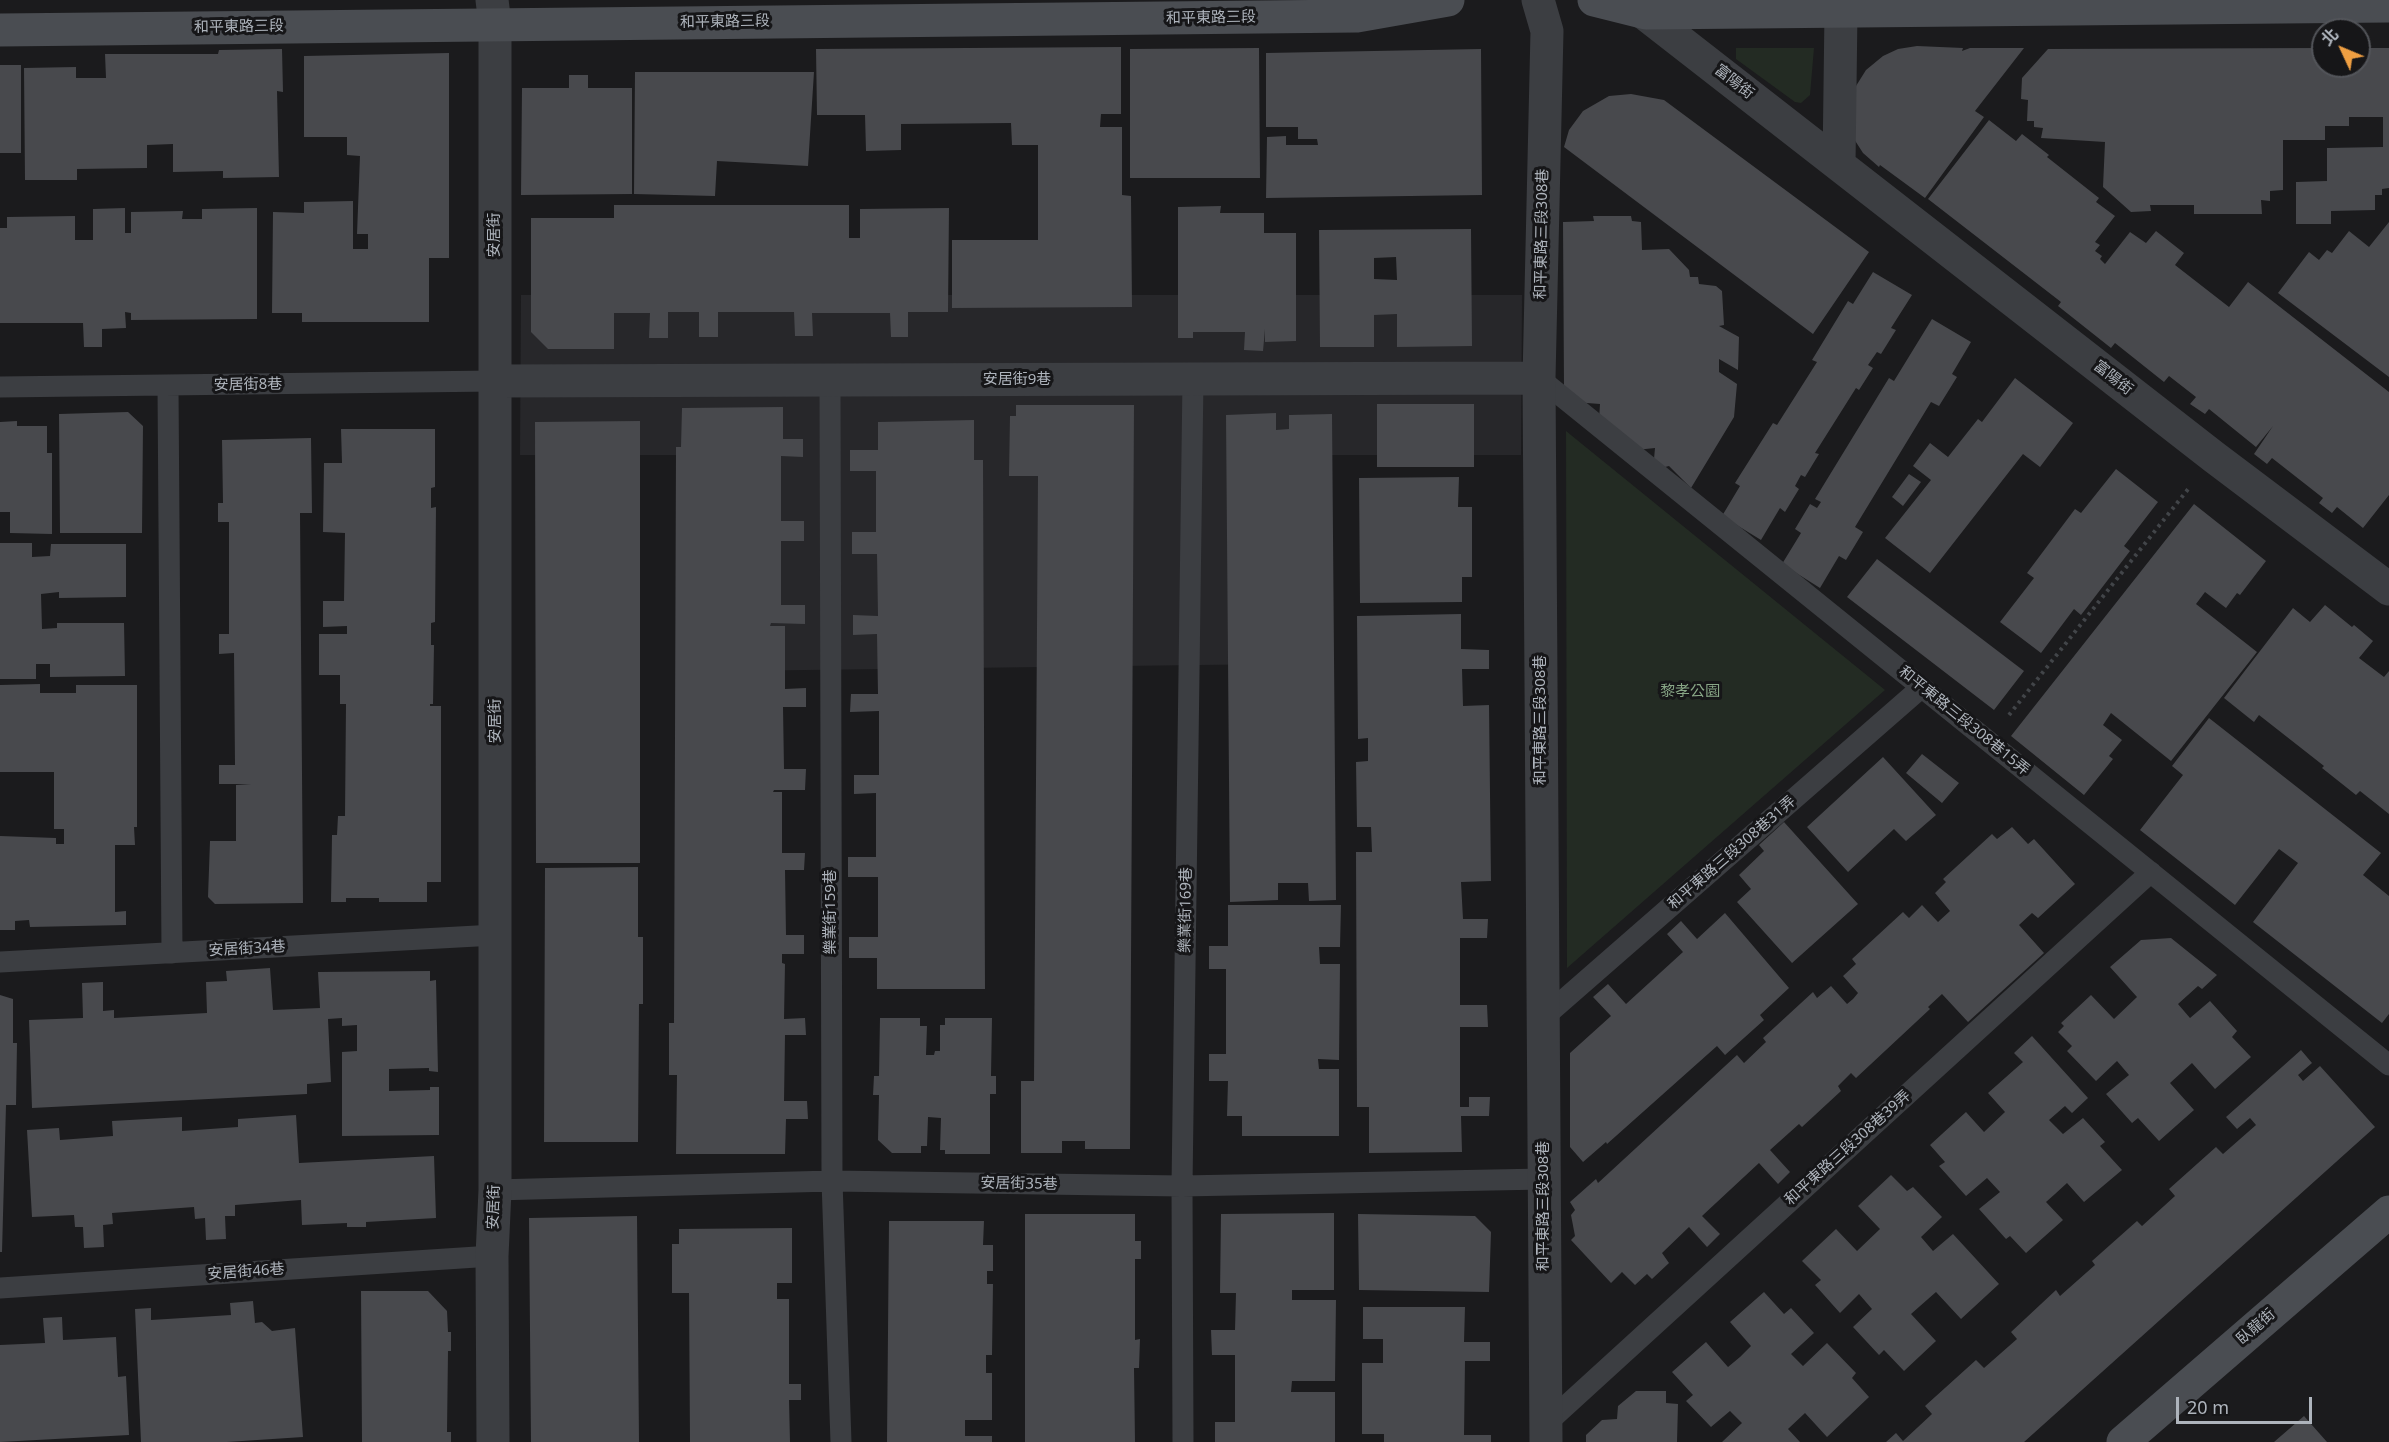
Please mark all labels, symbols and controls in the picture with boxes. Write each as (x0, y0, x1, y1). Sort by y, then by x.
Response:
street label: 和平東路三段 (1166, 8, 1256, 28)
street label: 和平東路三段 (680, 12, 770, 32)
street label: 和平東路三段 (194, 17, 284, 37)
north arrow (2311, 18, 2371, 78)
text: 北 (2316, 23, 2343, 50)
street label: 富陽街 (1711, 61, 1757, 103)
street label: 和平東路三段308巷 (1532, 168, 1552, 300)
street label: 安居街 (486, 213, 504, 257)
street label: 富陽街 (2090, 357, 2136, 399)
street label: 安居街9巷 (983, 371, 1051, 389)
street label: 安居街8巷 (214, 375, 282, 395)
street label: 和平東路三段308巷 (1532, 655, 1550, 785)
street label: 和平東路三段308巷15弄 (1895, 663, 2033, 779)
park label: 黎孝公園 (1660, 683, 1720, 701)
street label: 安居街 (487, 699, 505, 743)
street label: 和平東路三段308巷31弄 (1665, 793, 1799, 913)
street label: 樂業街169巷 (1176, 867, 1196, 953)
street label: 樂業街159巷 (822, 869, 840, 955)
street label: 安居街34巷 (208, 938, 286, 960)
street label: 和平東路三段308巷39弄 (1781, 1087, 1915, 1209)
street label: 和平東路三段308巷 (1535, 1141, 1553, 1271)
street label: 安居街35巷 (980, 1174, 1058, 1194)
street label: 安居街 (484, 1184, 504, 1230)
street label: 安居街46巷 (207, 1260, 285, 1284)
street label: 臥龍街 (2233, 1305, 2279, 1349)
scale bar (2179, 1385, 2316, 1423)
text: 20 m (2187, 1395, 2229, 1419)

